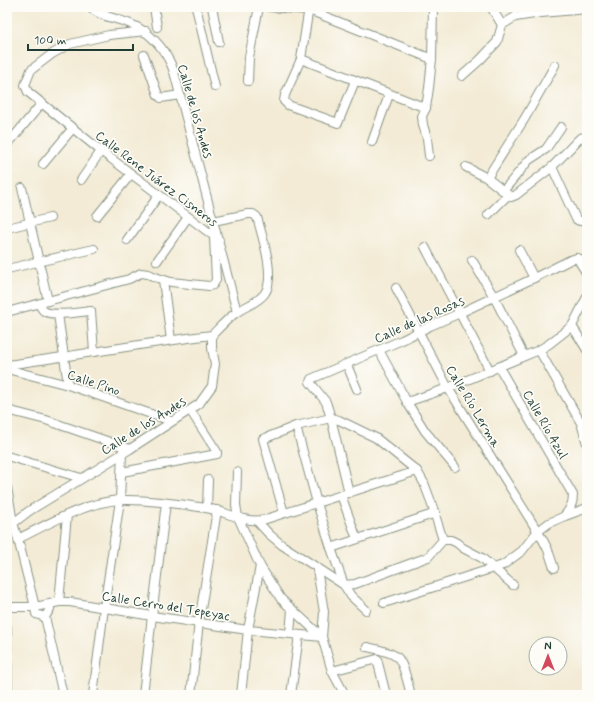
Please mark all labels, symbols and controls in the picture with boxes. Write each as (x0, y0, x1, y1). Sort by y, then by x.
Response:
scale bar (28, 26, 133, 52)
text: 100 m (34, 33, 66, 49)
street label: Calle de los Andes (173, 62, 216, 160)
street label: Calle Rene Juárez Cisneros (91, 128, 221, 231)
street label: Calle de las Rosas (372, 293, 467, 348)
street label: Calle Río Lerma (442, 363, 504, 451)
street label: Calle Pino (65, 366, 123, 401)
street label: Calle Río Azul (518, 387, 571, 462)
street label: Calle de los Andes (98, 393, 189, 459)
street label: Calle Cerro del Tepeyac (101, 588, 231, 625)
north arrow (528, 636, 568, 676)
text: N (544, 640, 552, 654)

